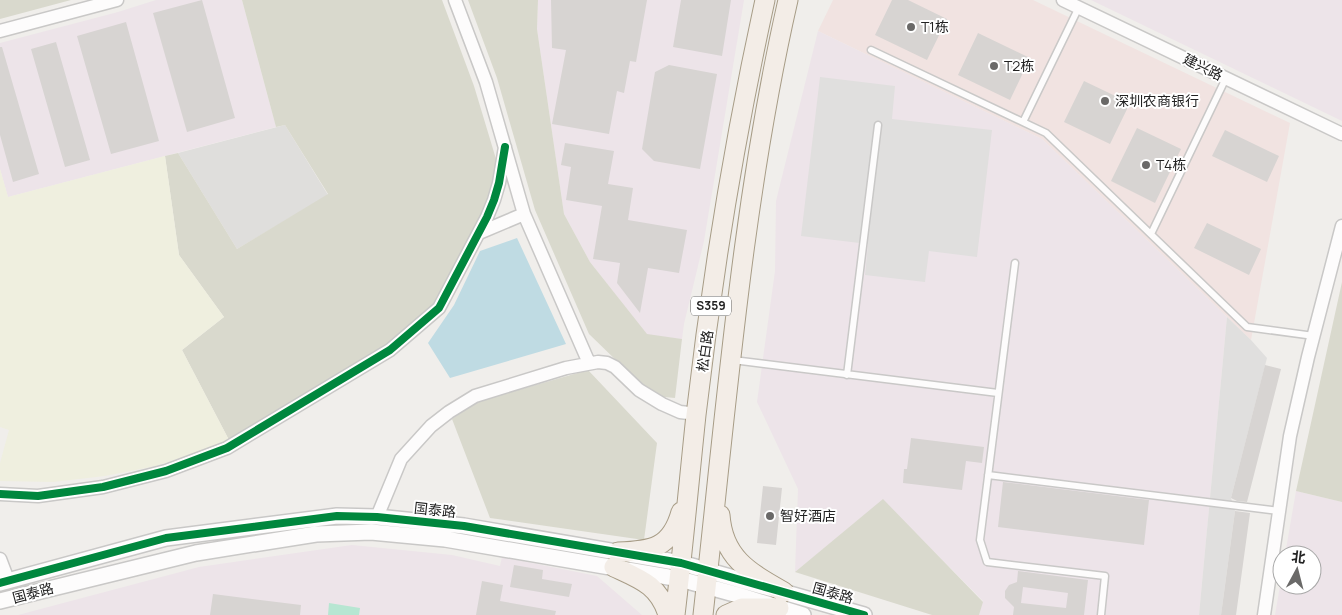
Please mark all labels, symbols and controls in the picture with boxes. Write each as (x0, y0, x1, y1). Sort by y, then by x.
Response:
place label: T1栋 (921, 17, 949, 36)
marker: T1栋 (905, 21, 917, 33)
street label: 建兴路 (1180, 49, 1226, 84)
place label: T2栋 (1004, 56, 1034, 75)
marker: T2栋 (988, 60, 1000, 72)
place label: 深圳农商银行 (1115, 91, 1199, 110)
marker: 深圳农商银行 (1099, 95, 1111, 107)
place label: T4栋 (1156, 155, 1186, 174)
marker: T4栋 (1140, 159, 1152, 171)
road number: S359 (691, 296, 731, 316)
street label: 松白路 (692, 329, 717, 373)
street label: 国泰路 (413, 498, 457, 521)
place label: 智好酒店 (780, 506, 836, 525)
marker: 智好酒店 (764, 510, 776, 522)
north arrow (1272, 545, 1322, 595)
text: 北 (1291, 546, 1307, 567)
street label: 国泰路 (10, 578, 56, 607)
street label: 国泰路 (810, 578, 856, 607)

